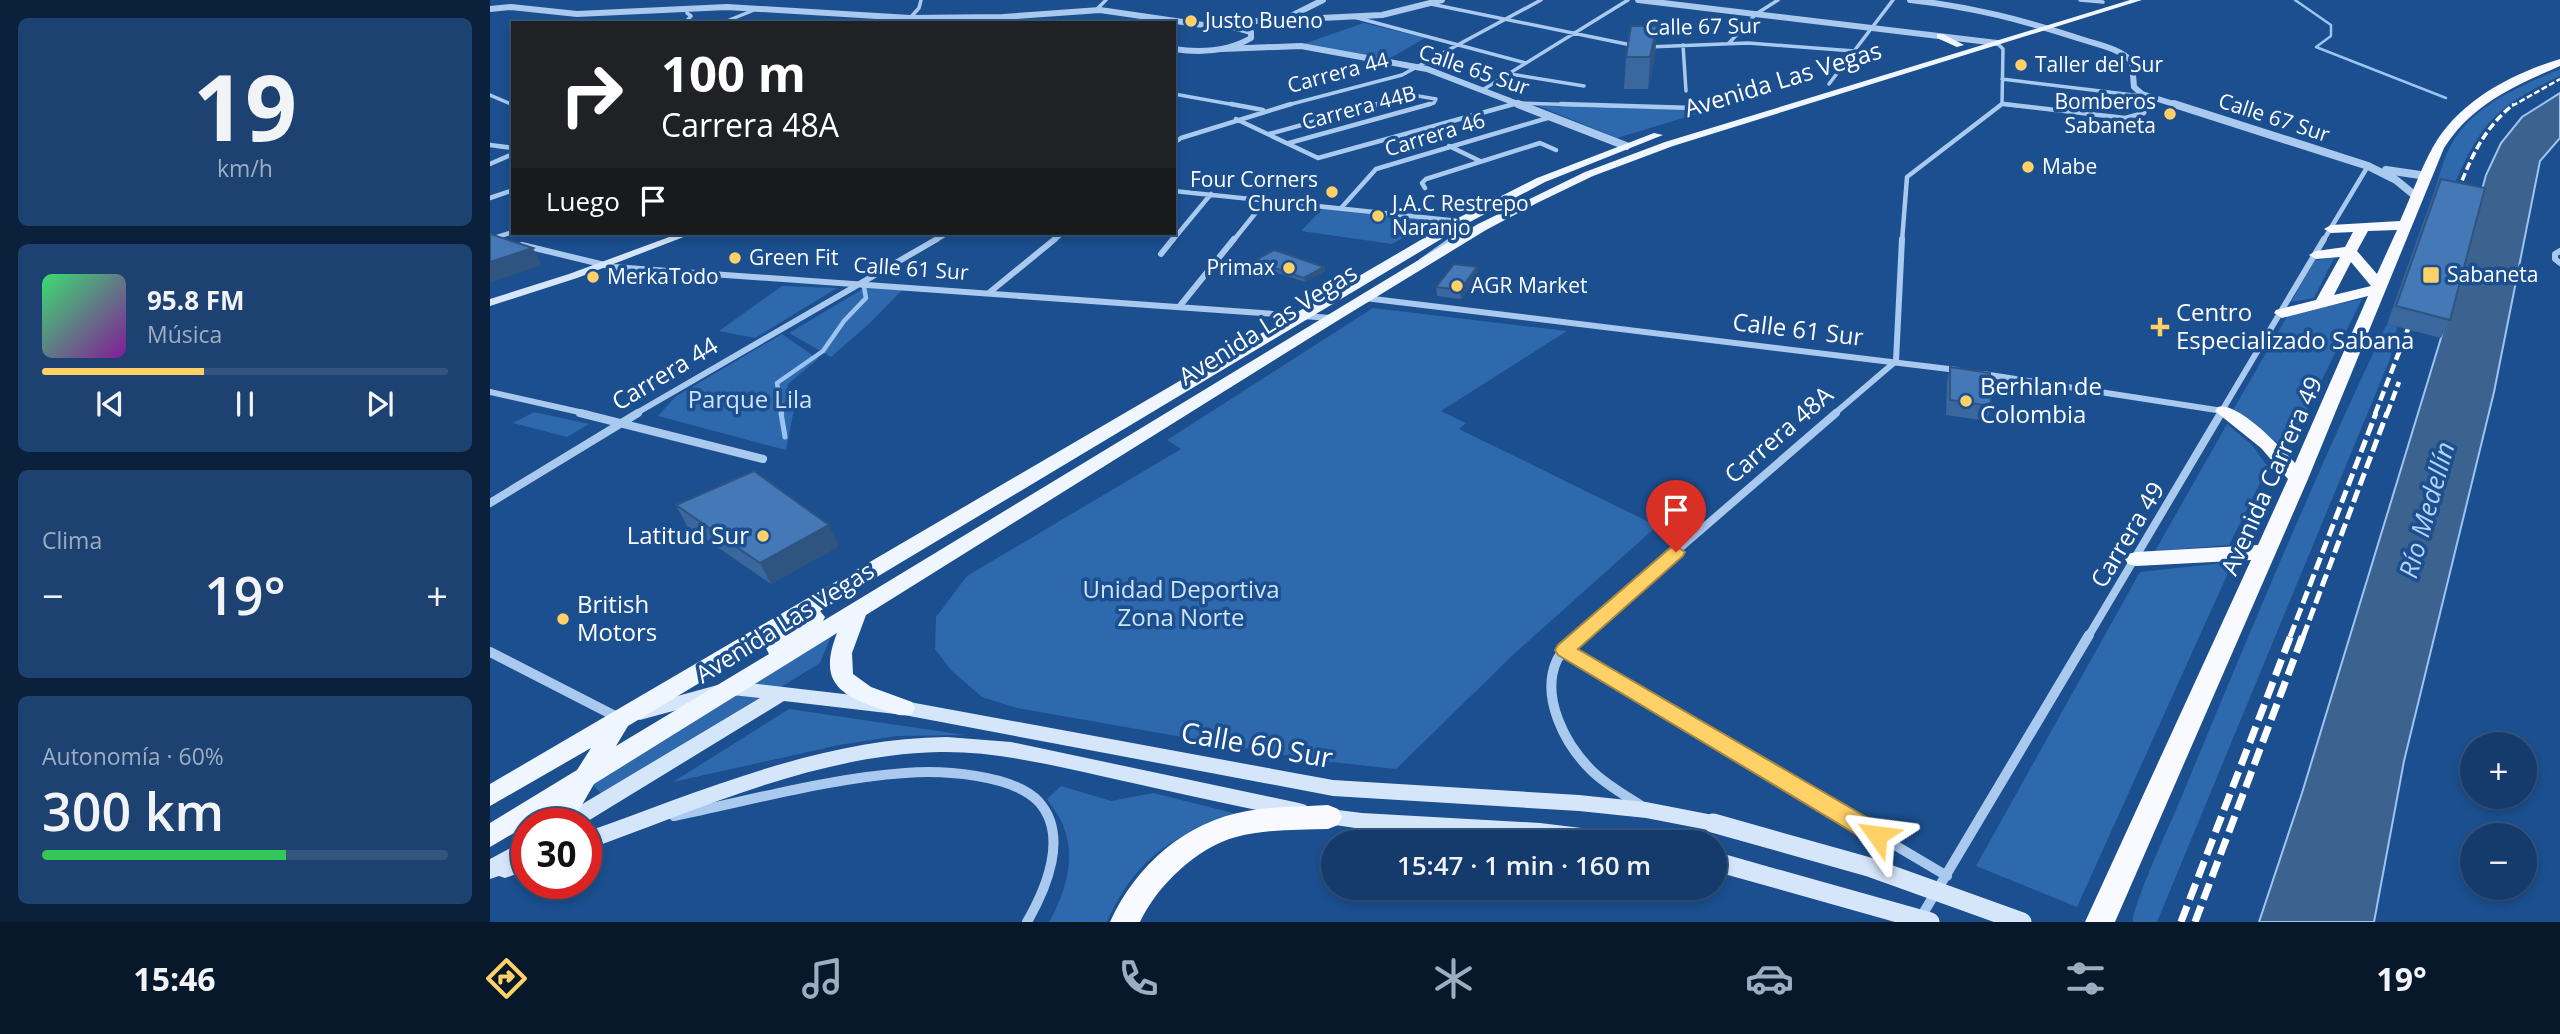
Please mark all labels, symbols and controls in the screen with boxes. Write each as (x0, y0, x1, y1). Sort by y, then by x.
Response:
place label: Justo Bueno (1203, 6, 1323, 34)
street label: Calle 67 Sur (1645, 11, 1761, 41)
marker: Justo Bueno (1183, 13, 1199, 29)
street label: Avenida Las Vegas (1680, 33, 1885, 124)
street label: Calle 65 Sur (1415, 37, 1534, 101)
text: 100 m (661, 40, 806, 106)
text: 19 (193, 44, 297, 168)
street label: Carrera 44 (1284, 45, 1391, 99)
icon: right (546, 49, 637, 140)
place label: Taller del Sur (2035, 50, 2163, 78)
marker: Taller del Sur (2013, 57, 2029, 73)
street label: Carrera 44B (1299, 78, 1419, 136)
street label: Calle 67 Sur (2215, 86, 2334, 148)
place label: Bomberos Sabaneta (2054, 87, 2156, 139)
text: Carrera 48A (661, 103, 839, 146)
street label: Carrera 46 (1381, 106, 1488, 163)
marker: Bomberos Sabaneta (2162, 106, 2178, 122)
text: km/h (217, 152, 273, 184)
place label: Mabe (2042, 152, 2097, 180)
marker: Mabe (2020, 159, 2036, 175)
place label: Four Corners Church (1190, 165, 1318, 217)
icon: arrive (634, 182, 672, 220)
text: Luego (546, 183, 620, 219)
marker: Four Corners Church (1324, 184, 1340, 200)
place label: J.A.C Restrepo Naranjo (1390, 189, 1529, 241)
marker: J.A.C Restrepo Naranjo (1370, 208, 1386, 224)
place label: Green Fit (749, 243, 838, 271)
marker: Green Fit (727, 250, 743, 266)
street label: Calle 61 Sur (853, 250, 970, 286)
place label: Primax (1206, 253, 1275, 281)
street label: Avenida Las Vegas (1172, 255, 1363, 392)
marker: Primax (1281, 260, 1297, 276)
place label: Sabaneta (2447, 260, 2539, 288)
place label: MerkaTodo (607, 262, 719, 290)
marker: Sabaneta (2421, 265, 2441, 285)
marker: MerkaTodo (585, 269, 601, 285)
place label: AGR Market (1471, 271, 1587, 299)
marker: AGR Market (1449, 278, 1465, 294)
text: 95.8 FM (147, 282, 245, 318)
place label: Centro Especializado Sabana (2176, 295, 2414, 356)
street label: Calle 61 Sur (1731, 304, 1866, 353)
marker: Centro Especializado Sabana (2150, 317, 2170, 337)
text: Música (147, 318, 222, 350)
street label: Carrera 44 (605, 328, 724, 417)
place label: Berhlan de Colombia (1980, 369, 2102, 430)
street label: Avenida Carrera 49 (2212, 371, 2329, 580)
street label: Carrera 48A (1717, 377, 1840, 490)
park label: Parque Lila (688, 382, 812, 415)
icon: previous (91, 385, 129, 423)
icon: pause (226, 385, 264, 423)
icon: next (361, 385, 399, 423)
marker: Berhlan de Colombia (1958, 393, 1974, 409)
water label: Río Medellín (2389, 437, 2463, 582)
street label: Carrera 49 (2082, 475, 2171, 593)
pin (1646, 480, 1706, 552)
icon: arrive (1657, 491, 1695, 529)
place label: Latitud Sur (627, 518, 749, 551)
text: Clima (42, 524, 102, 556)
marker: Latitud Sur (755, 528, 771, 544)
street label: Avenida Las Vegas (689, 553, 880, 690)
text: 19° (204, 559, 286, 630)
text: − (42, 569, 64, 621)
text: + (426, 569, 448, 621)
park label: Unidad Deportiva Zona Norte (1083, 572, 1279, 633)
place label: British Motors (577, 587, 657, 648)
marker: British Motors (555, 611, 571, 627)
street label: Calle 60 Sur (1178, 712, 1337, 776)
map controls (2460, 732, 2537, 900)
button: + (2460, 732, 2537, 809)
text: Autonomía · 60% (42, 740, 224, 772)
text: 300 km (42, 775, 224, 846)
position arrow (1840, 798, 1914, 872)
speed limit sign: 30 (511, 808, 602, 899)
button: − (2460, 823, 2537, 900)
text: 15:47 · 1 min · 160 m (1397, 847, 1651, 883)
icon: directions (482, 954, 531, 1003)
icon: music (798, 954, 847, 1003)
icon: phone (1114, 954, 1163, 1003)
icon: climate (1429, 954, 1478, 1003)
icon: car (1745, 954, 1794, 1003)
icon: filters (2061, 954, 2110, 1003)
text: 15:46 (133, 957, 216, 1000)
text: 19° (2376, 957, 2427, 1000)

